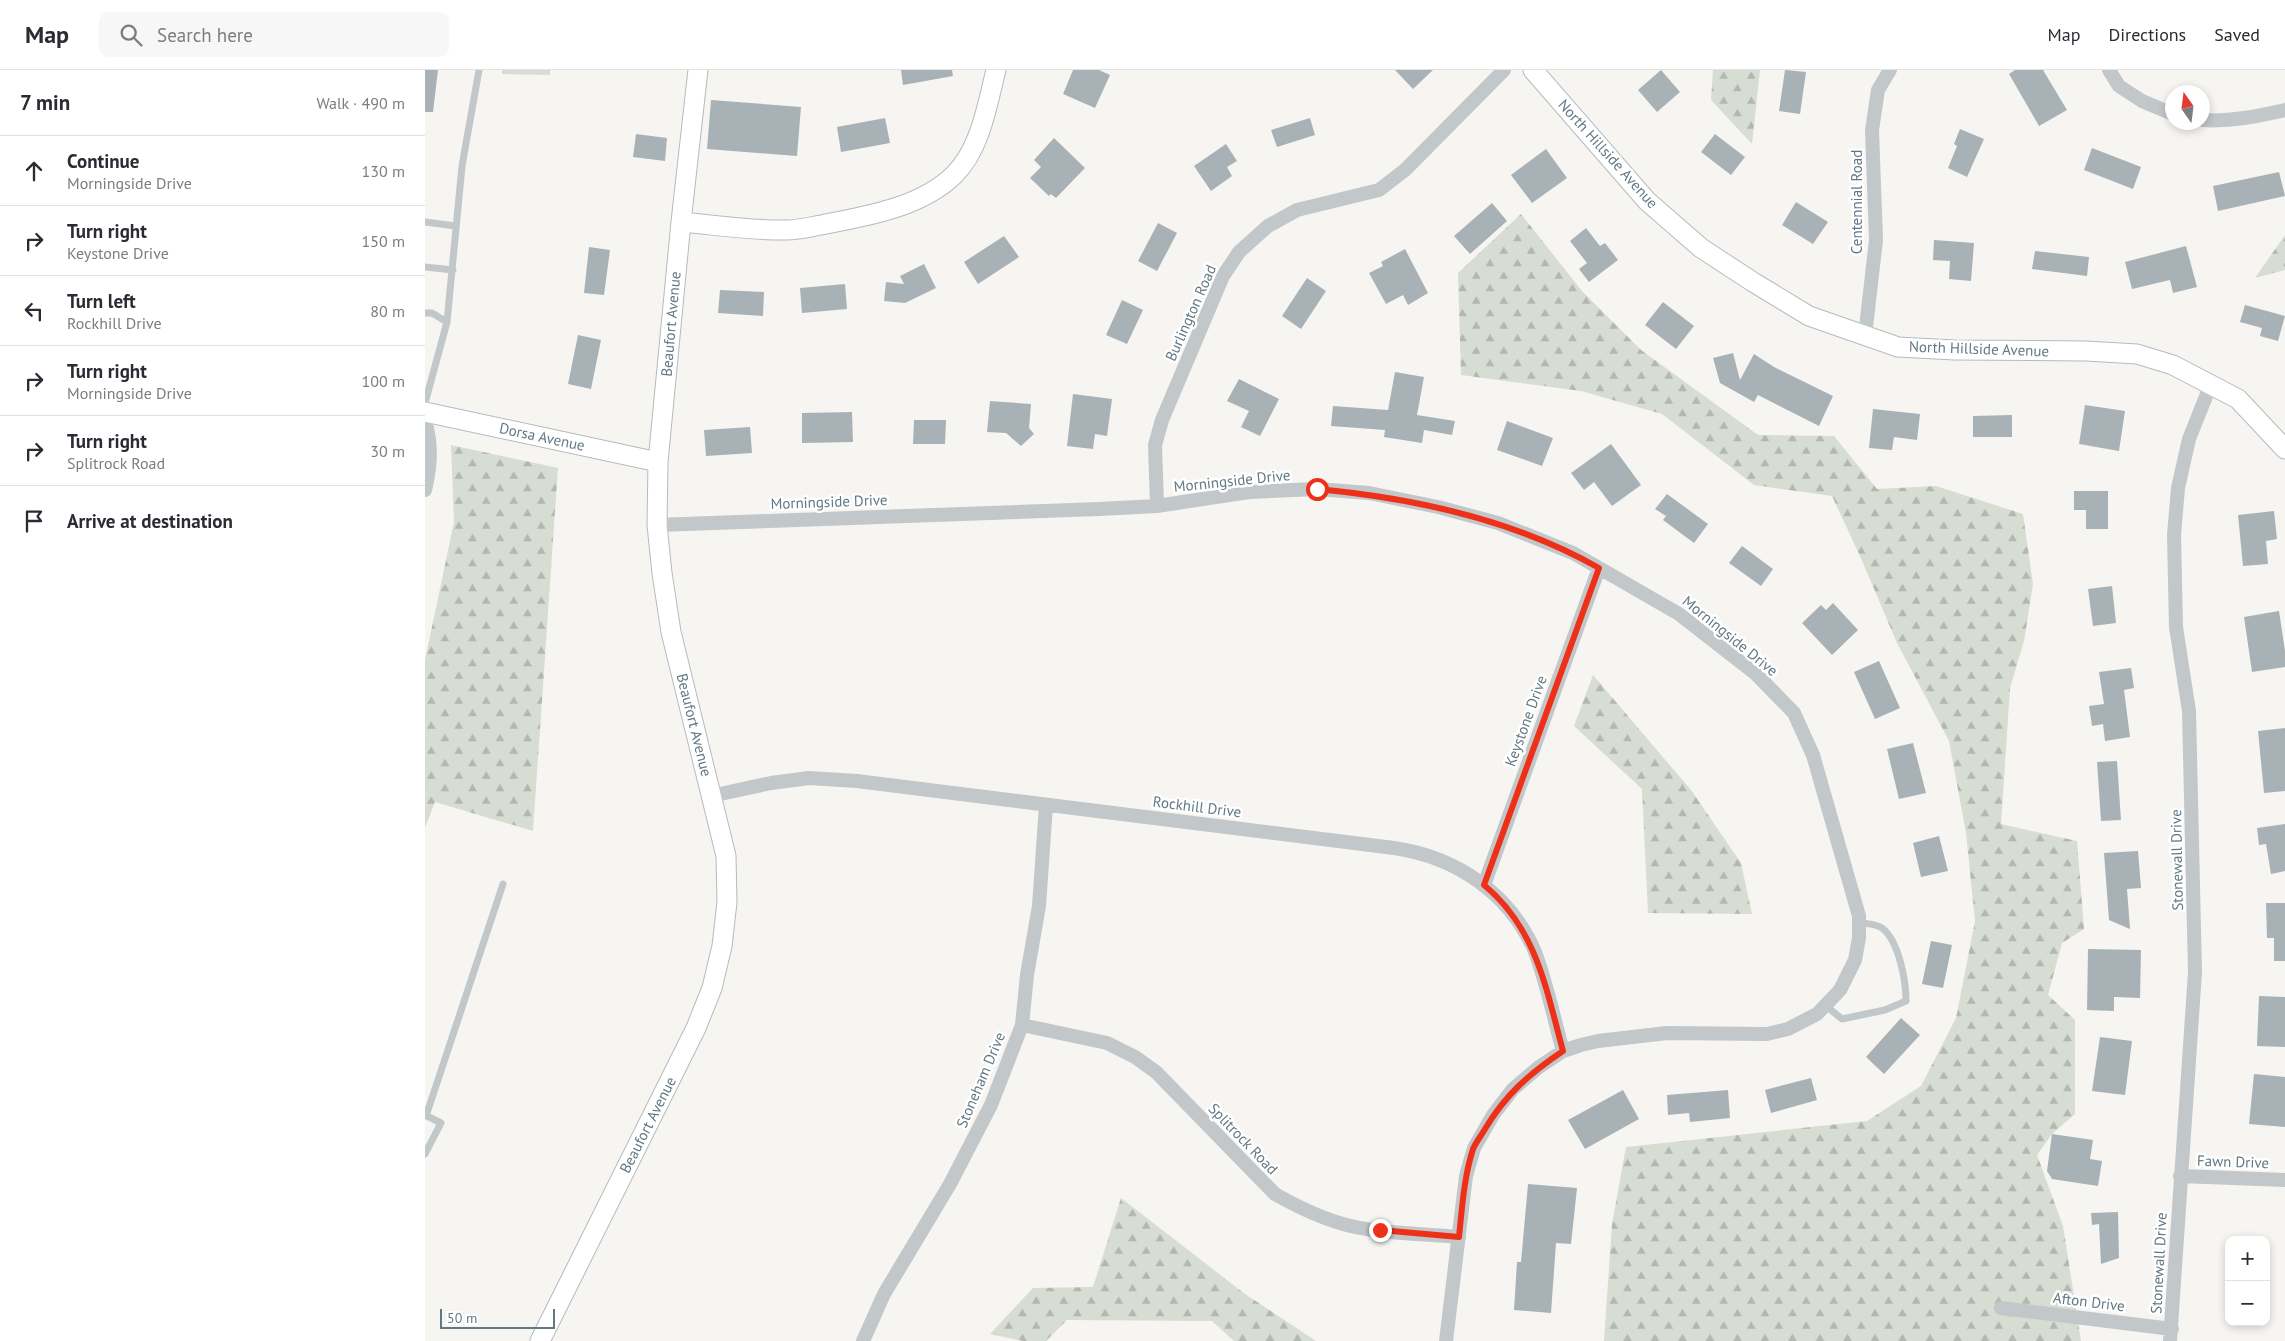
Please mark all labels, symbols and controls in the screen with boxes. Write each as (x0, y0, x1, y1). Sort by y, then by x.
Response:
search box (99, 12, 449, 57)
text: Map (25, 19, 69, 50)
icon: search (117, 21, 145, 49)
text: Search here (157, 23, 253, 47)
text: Map (2048, 23, 2080, 46)
text: Directions (2108, 23, 2186, 46)
text: Saved (2214, 23, 2260, 46)
north arrow (2165, 85, 2210, 130)
text: 7 min (20, 89, 70, 116)
text: Walk · 490 m (316, 93, 405, 113)
street label: North Hillside Avenue (1554, 95, 1662, 212)
text: Continue (67, 149, 139, 173)
street label: Centennial Road (1847, 150, 1866, 254)
icon: ahead (20, 157, 48, 185)
text: 130 m (362, 161, 405, 181)
text: Morningside Drive (67, 173, 192, 193)
text: Turn right (67, 219, 147, 243)
icon: right (20, 227, 48, 255)
text: 150 m (362, 231, 405, 251)
text: Keystone Drive (67, 243, 169, 263)
street label: Burlington Road (1161, 262, 1220, 364)
street label: Beaufort Avenue (656, 271, 685, 377)
text: Turn left (67, 289, 136, 313)
icon: left (20, 297, 48, 325)
text: 80 m (370, 301, 405, 321)
text: Rockhill Drive (67, 313, 162, 333)
street label: North Hillside Avenue (1909, 337, 2049, 360)
text: Turn right (67, 359, 147, 383)
icon: right (20, 367, 48, 395)
text: 100 m (362, 371, 405, 391)
text: Morningside Drive (67, 383, 192, 403)
street label: Dorsa Avenue (498, 418, 587, 455)
text: Turn right (67, 429, 147, 453)
icon: right (20, 437, 48, 465)
text: 30 m (370, 441, 405, 461)
text: Splitrock Road (67, 453, 165, 473)
street label: Morningside Drive (1173, 465, 1291, 496)
route start (1306, 478, 1329, 501)
street label: Morningside Drive (770, 490, 888, 513)
icon: arrive (20, 507, 48, 535)
text: Arrive at destination (67, 509, 233, 533)
street label: Morningside Drive (1679, 591, 1782, 680)
street label: Beaufort Avenue (672, 671, 716, 778)
street label: Keystone Drive (1500, 673, 1551, 769)
street label: Rockhill Drive (1152, 792, 1242, 821)
street label: Stonewall Drive (2166, 809, 2187, 911)
street label: Stoneham Drive (952, 1029, 1009, 1131)
street label: Beaufort Avenue (615, 1073, 680, 1176)
street label: Splitrock Road (1205, 1099, 1282, 1178)
street label: Fawn Drive (2197, 1151, 2269, 1172)
street label: Stonewall Drive (2146, 1212, 2171, 1314)
route end (1369, 1219, 1392, 1242)
map controls (2225, 1236, 2270, 1326)
button: + (2225, 1236, 2270, 1281)
button: − (2225, 1281, 2270, 1326)
street label: Afton Drive (2052, 1288, 2126, 1315)
scale bar (440, 1306, 555, 1329)
text: 50 m (447, 1309, 477, 1327)

